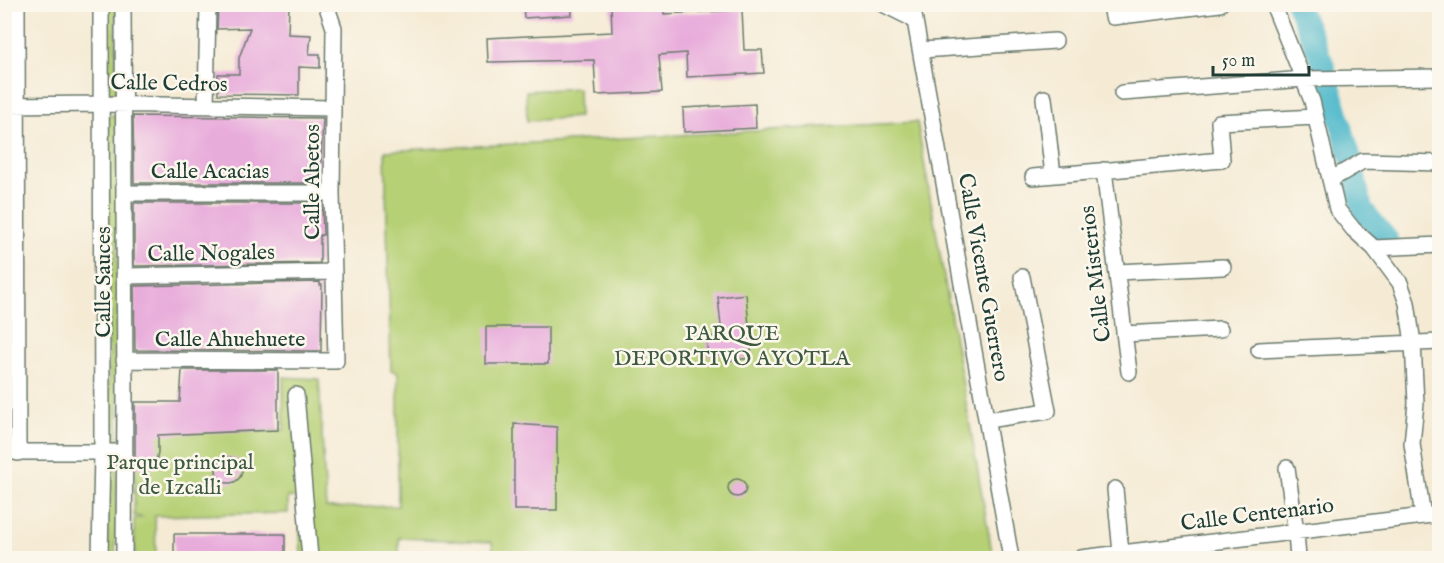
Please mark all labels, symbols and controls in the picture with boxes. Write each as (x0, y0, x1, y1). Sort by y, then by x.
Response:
scale bar (1213, 39, 1309, 77)
text: 50 m (1222, 50, 1255, 73)
street label: Calle Cedros (110, 69, 228, 99)
street label: Calle Abetos (299, 124, 327, 240)
street label: Calle Acacias (151, 158, 269, 186)
street label: Calle Vicente Guerrero (951, 171, 1015, 384)
street label: Calle Misterios (1074, 204, 1118, 344)
street label: Calle Sauces (90, 226, 118, 338)
street label: Calle Nogales (147, 239, 275, 269)
park label: PARQUE DEPORTIVO AYOTLA (614, 320, 851, 373)
street label: Calle Ahuehuete (155, 326, 305, 354)
park label: Parque principal de Izcalli (106, 449, 254, 502)
street label: Calle Centenario (1179, 492, 1336, 538)

